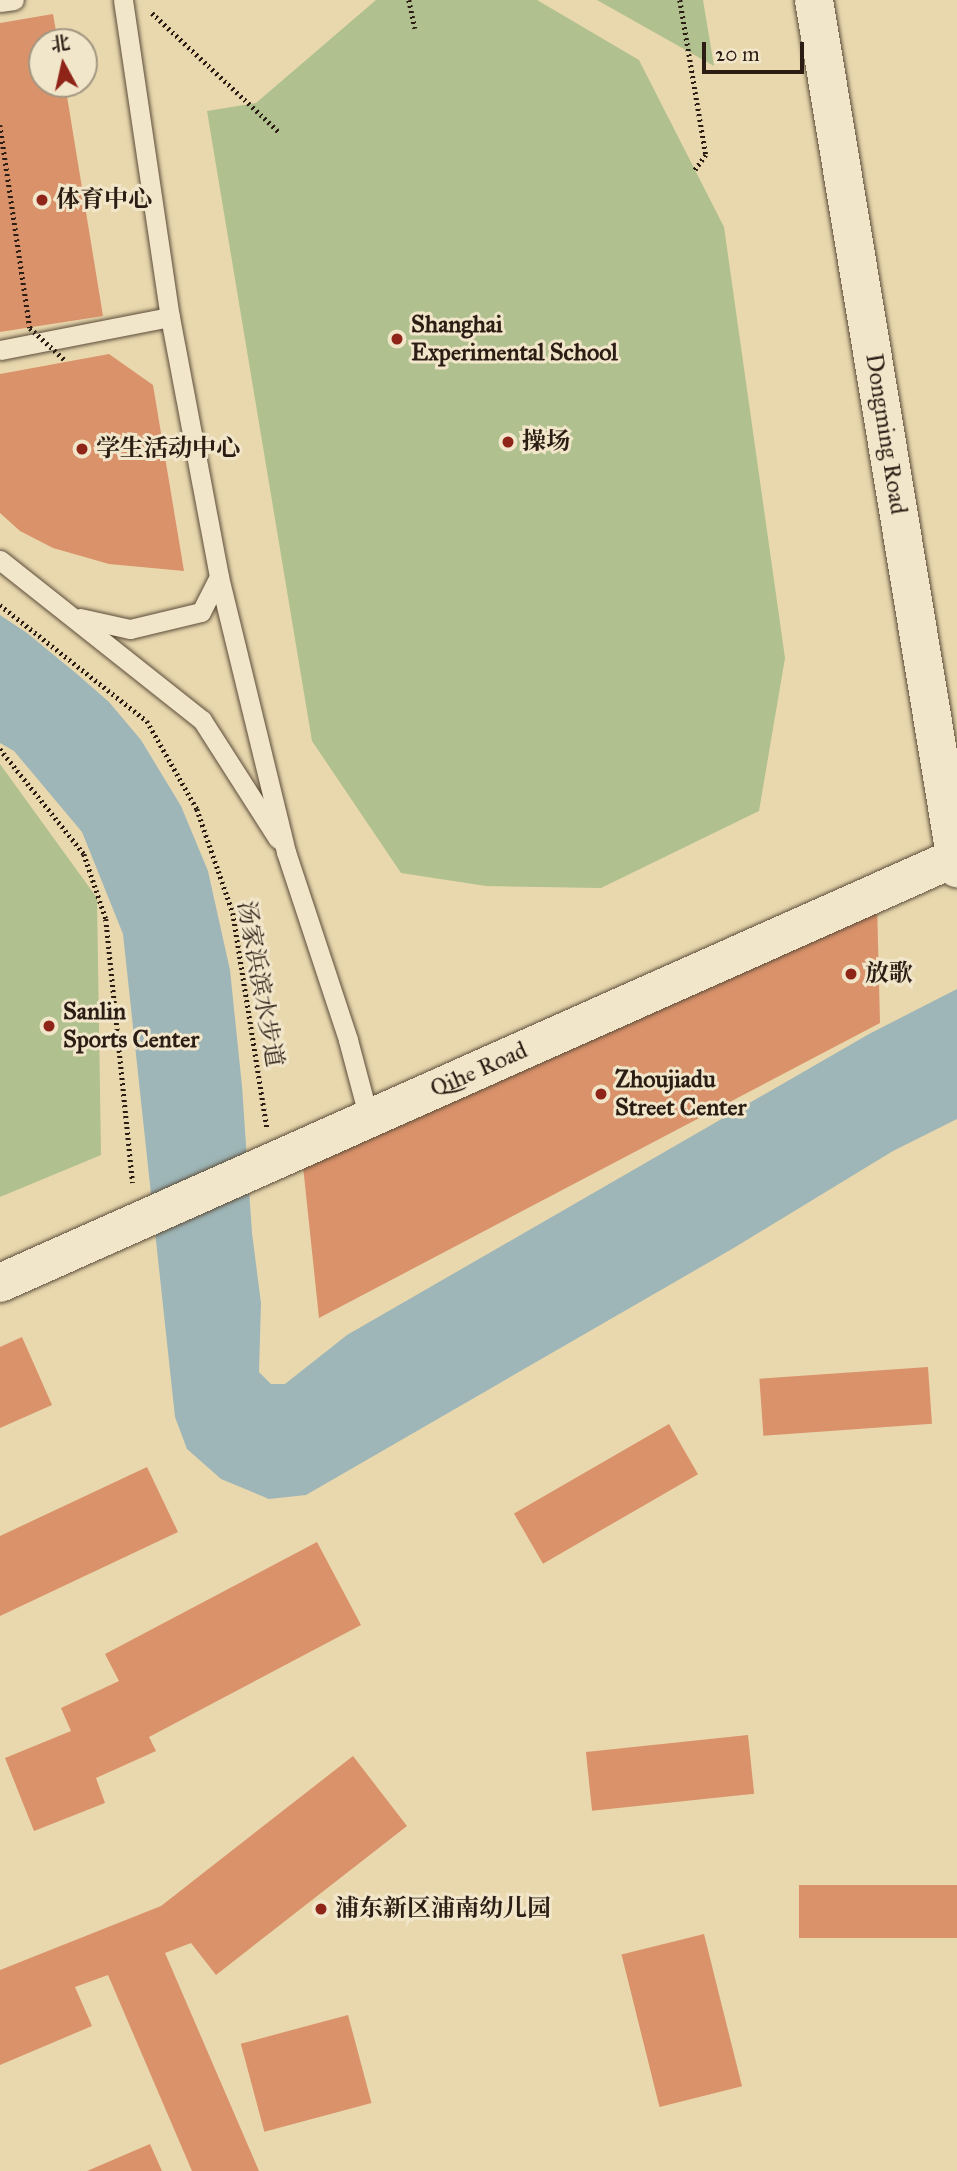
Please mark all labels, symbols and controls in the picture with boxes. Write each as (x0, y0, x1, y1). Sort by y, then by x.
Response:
north arrow (28, 28, 98, 98)
scale bar (705, 28, 806, 72)
text: 北 (49, 31, 71, 56)
text: 20 m (715, 41, 760, 67)
place label: 体育中心 (56, 186, 152, 214)
marker: 体育中心 (34, 192, 50, 208)
place label: Shanghai Experimental School (411, 311, 618, 367)
marker: Shanghai Experimental School (389, 331, 405, 347)
street label: Dongming Road (859, 351, 913, 517)
place label: 操场 (522, 428, 570, 456)
marker: 操场 (500, 434, 516, 450)
place label: 学生活动中心 (96, 435, 240, 463)
marker: 学生活动中心 (74, 441, 90, 457)
street label: 汤家浜滨水步道 (231, 899, 289, 1069)
place label: 放歌 (865, 960, 913, 988)
marker: 放歌 (843, 966, 859, 982)
place label: Sanlin Sports Center (63, 998, 199, 1054)
marker: Sanlin Sports Center (41, 1018, 57, 1034)
street label: Qihe Road (426, 1036, 532, 1104)
place label: Zhoujiadu Street Center (615, 1066, 747, 1122)
marker: Zhoujiadu Street Center (593, 1086, 609, 1102)
place label: 浦东新区浦南幼儿园 (335, 1895, 551, 1923)
marker: 浦东新区浦南幼儿园 (313, 1901, 329, 1917)

